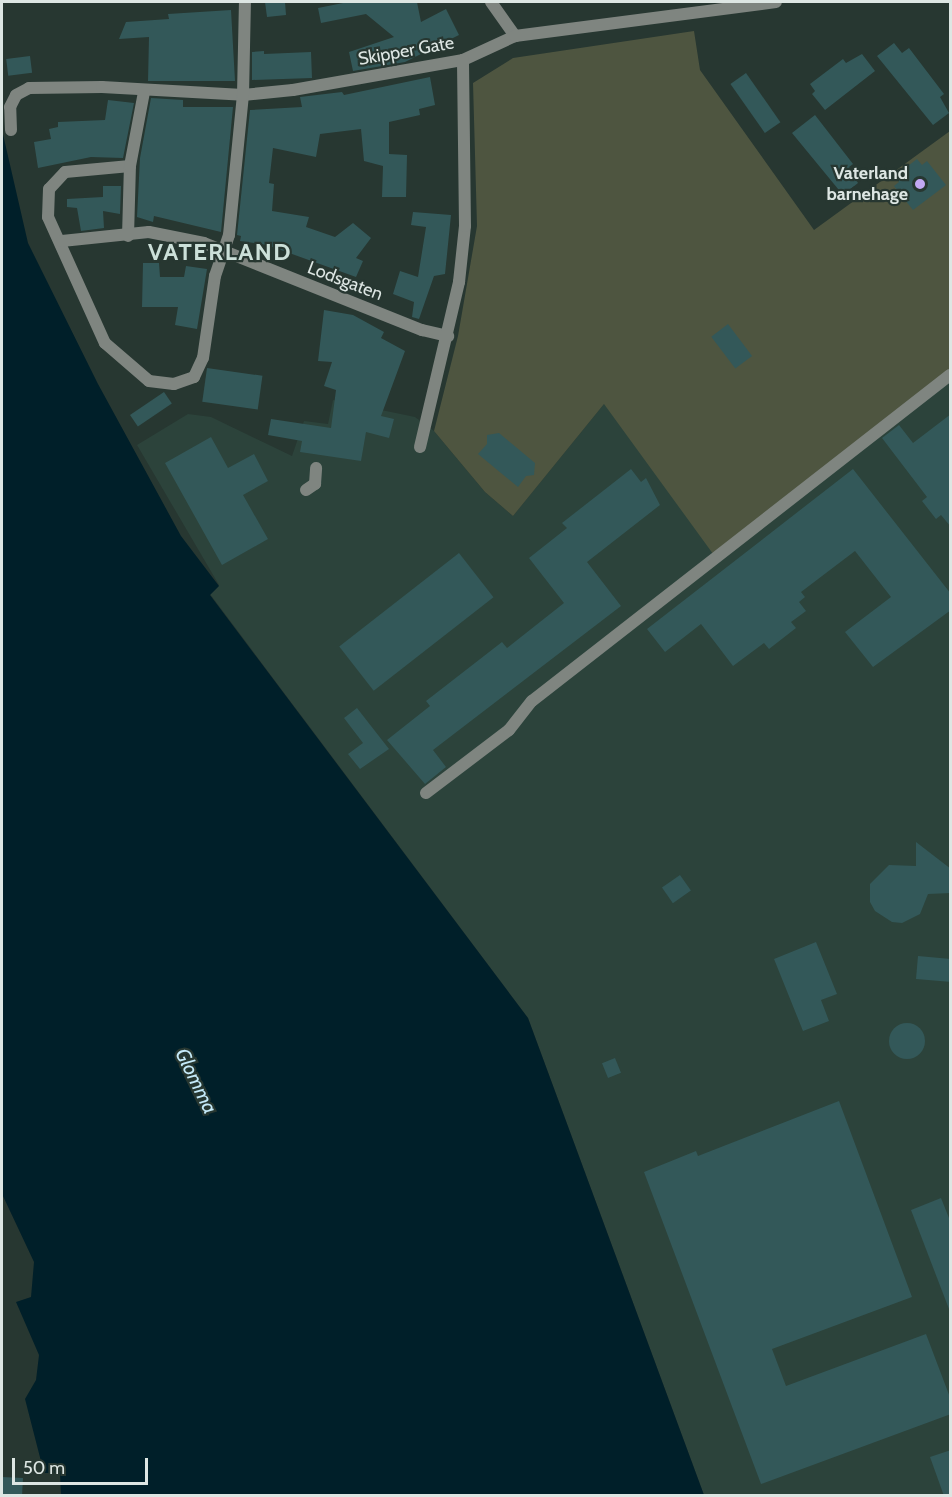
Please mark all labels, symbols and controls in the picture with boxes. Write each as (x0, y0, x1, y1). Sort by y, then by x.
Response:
street label: Skipper Gate (356, 32, 456, 70)
place label: Vaterland barnehage (827, 163, 908, 206)
marker: Vaterland barnehage (913, 177, 927, 191)
district label: VATERLAND (148, 238, 292, 266)
street label: Lodsgaten (304, 257, 386, 305)
water label: Glomma (170, 1044, 222, 1118)
scale bar (15, 1446, 152, 1484)
text: 50 m (23, 1457, 65, 1479)

